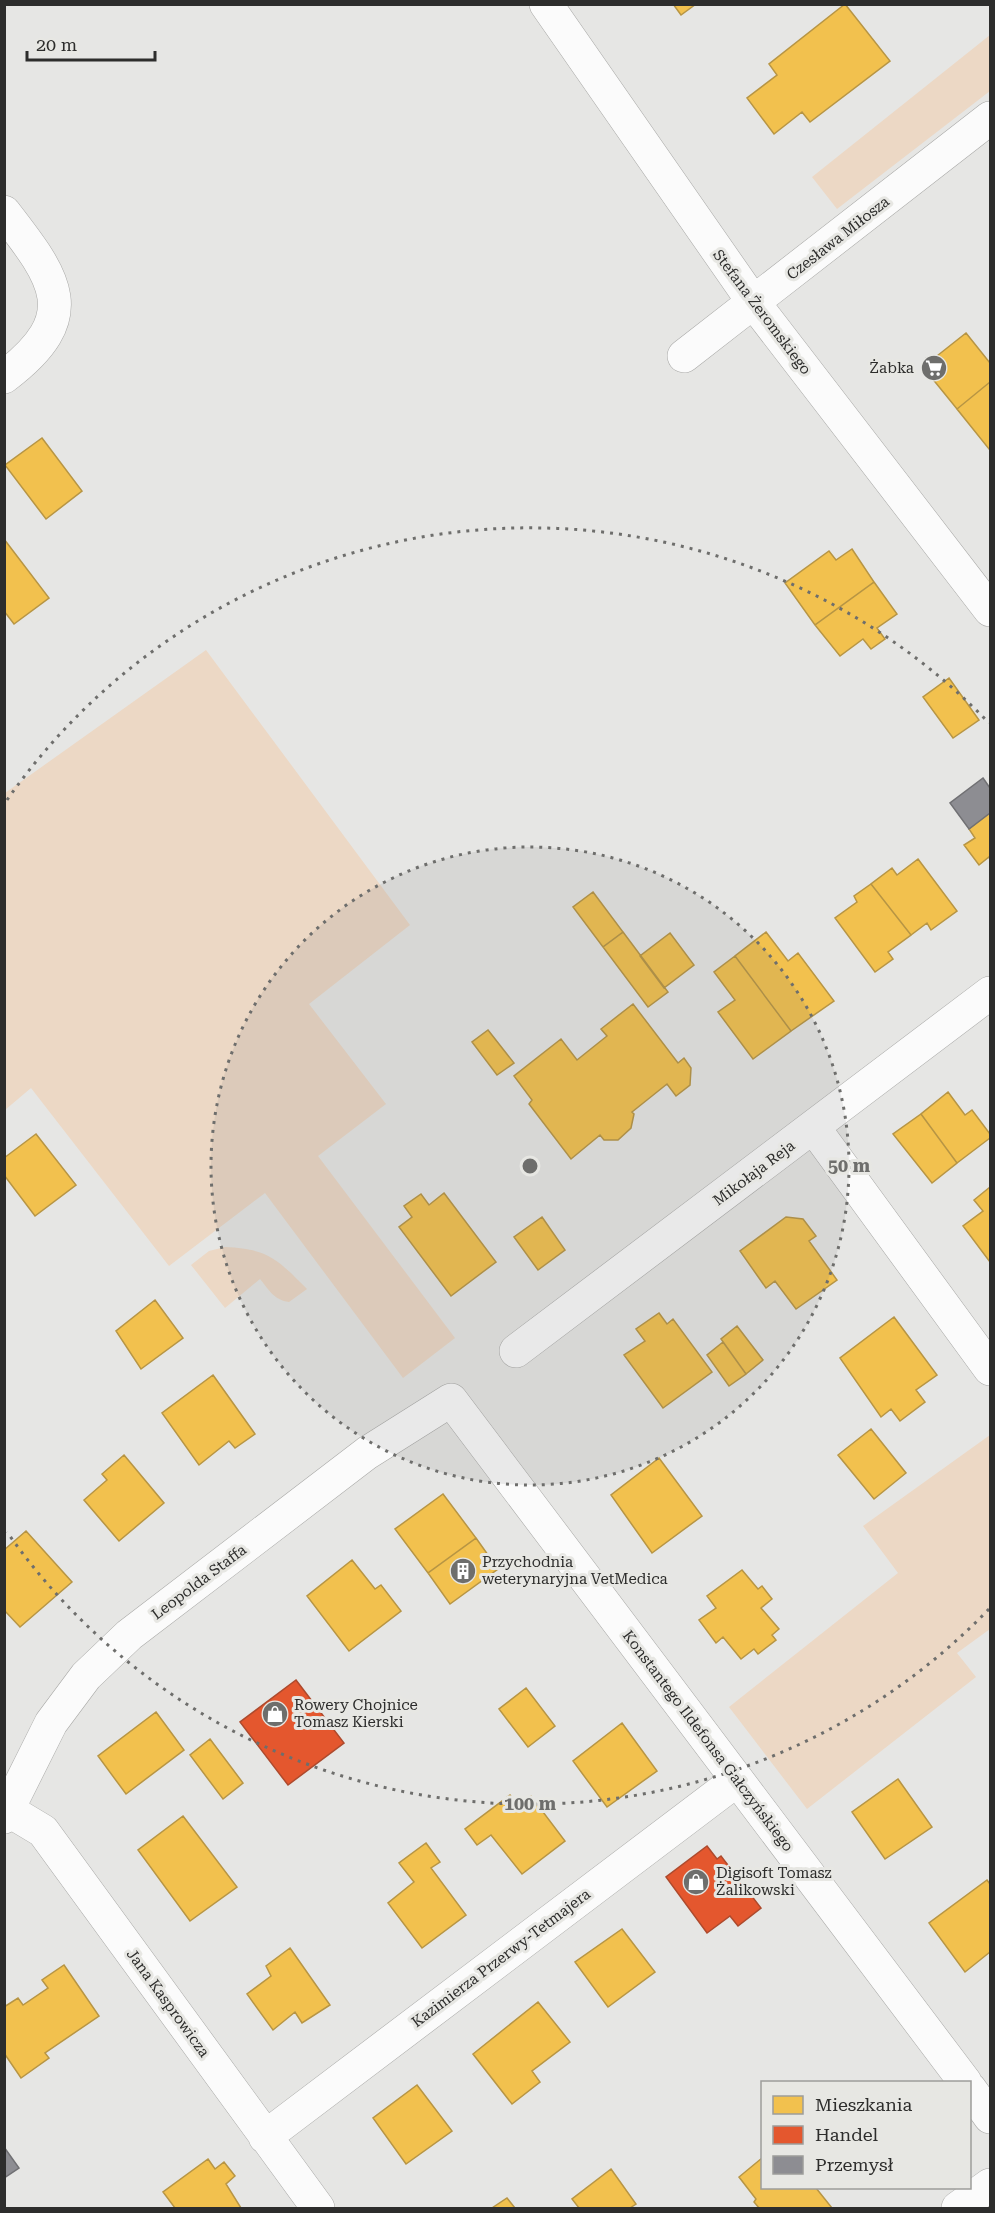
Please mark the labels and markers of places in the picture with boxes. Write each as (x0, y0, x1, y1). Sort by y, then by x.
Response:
supermarket icon: Żabka (919, 353, 949, 383)
place label: Żabka (870, 359, 914, 377)
centre of rings (520, 1156, 540, 1176)
place label: Przychodnia weterynaryjna VetMedica (482, 1553, 668, 1588)
building icon: Przychodnia weterynaryjna VetMedica (448, 1556, 478, 1586)
place label: Rowery Chojnice Tomasz Kierski (294, 1696, 418, 1731)
shop icon: Rowery Chojnice Tomasz Kierski (260, 1699, 290, 1729)
place label: Digisoft Tomasz Żalikowski (716, 1864, 832, 1899)
shop icon: Digisoft Tomasz Żalikowski (681, 1867, 711, 1897)

